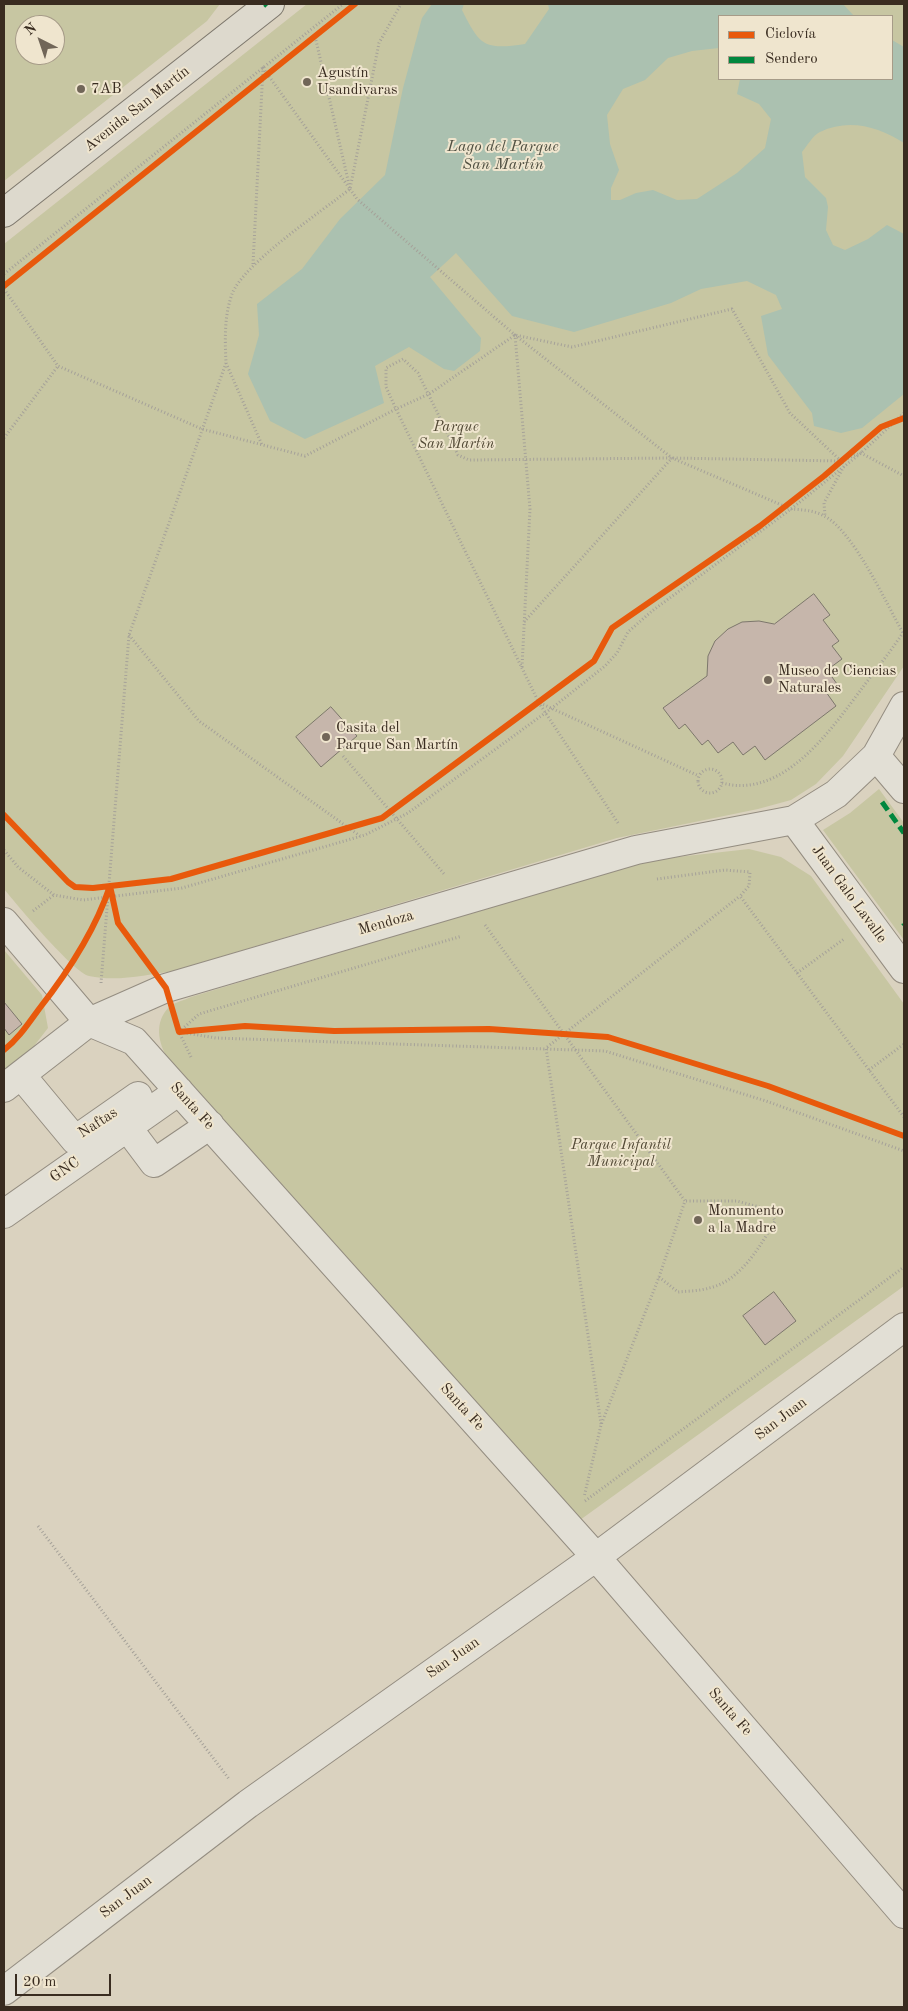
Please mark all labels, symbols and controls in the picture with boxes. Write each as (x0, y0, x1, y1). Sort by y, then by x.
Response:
north arrow (15, 15, 65, 65)
legend (718, 15, 893, 80)
text: N (22, 21, 39, 38)
text: Ciclovía (765, 27, 816, 42)
text: Sendero (765, 52, 818, 67)
street label: Avenida San Martín (81, 62, 193, 156)
place label: Agustín Usandivaras (317, 64, 398, 99)
marker: Agustín Usandivaras (301, 76, 313, 88)
place label: 7AB (91, 80, 122, 98)
marker: 7AB (75, 83, 87, 95)
water label: Lago del Parque San Martín (447, 137, 559, 175)
park label: Parque San Martín (418, 418, 494, 453)
place label: Museo de Ciencias Naturales (778, 662, 896, 697)
marker: Museo de Ciencias Naturales (762, 674, 774, 686)
place label: Casita del Parque San Martín (336, 719, 458, 754)
marker: Casita del Parque San Martín (320, 731, 332, 743)
street label: Juan Galo Lavalle (807, 842, 891, 946)
street label: Mendoza (356, 907, 416, 939)
street label: Santa Fe (166, 1079, 218, 1133)
street label: Naftas (75, 1104, 121, 1142)
park label: Parque Infantil Municipal (571, 1136, 671, 1171)
street label: GNC (47, 1153, 83, 1187)
place label: Monumento a la Madre (708, 1202, 784, 1237)
marker: Monumento a la Madre (692, 1214, 704, 1226)
street label: Santa Fe (436, 1380, 488, 1434)
street label: San Juan (751, 1394, 811, 1444)
street label: San Juan (423, 1633, 483, 1683)
street label: Santa Fe (704, 1684, 756, 1740)
street label: San Juan (96, 1872, 156, 1922)
scale bar (18, 1964, 114, 1996)
text: 20 m (23, 1975, 57, 1990)

